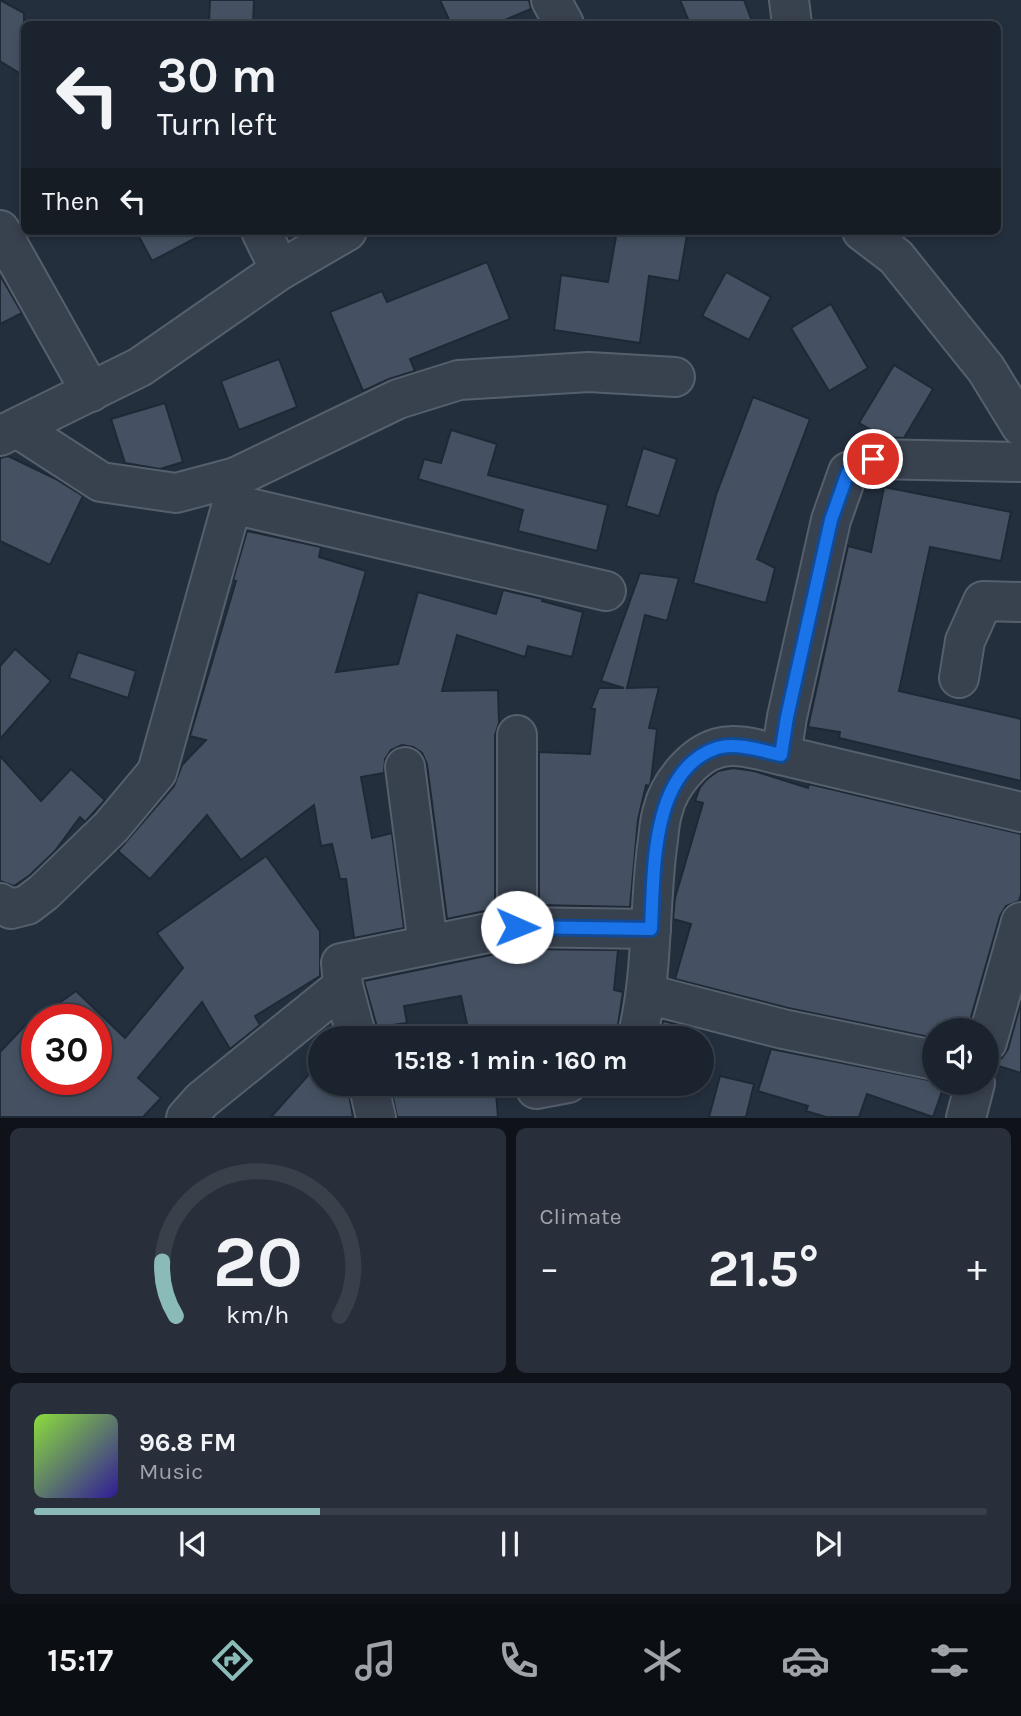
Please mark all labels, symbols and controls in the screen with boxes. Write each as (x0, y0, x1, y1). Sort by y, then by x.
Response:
text: 30 m (157, 47, 277, 104)
icon: left (42, 49, 133, 140)
text: Turn left (157, 106, 277, 143)
icon: left (114, 182, 152, 220)
text: Then (42, 186, 100, 217)
pin (843, 429, 903, 489)
icon: arrive (854, 440, 892, 478)
position arrow (480, 890, 554, 964)
speed limit sign: 30 (21, 1004, 112, 1095)
map controls (922, 1018, 999, 1095)
button: sound (922, 1018, 999, 1095)
text: 15:18 · 1 min · 160 m (395, 1045, 627, 1076)
text: Climate (540, 1203, 622, 1230)
text: 20 (213, 1220, 303, 1305)
text: 21.5° (707, 1238, 819, 1299)
text: − (540, 1246, 559, 1291)
text: + (967, 1246, 987, 1291)
text: km/h (226, 1300, 289, 1329)
text: 96.8 FM (139, 1427, 237, 1458)
text: Music (139, 1458, 203, 1485)
icon: previous (174, 1525, 212, 1563)
icon: pause (491, 1525, 529, 1563)
icon: next (809, 1525, 847, 1563)
icon: directions (208, 1636, 257, 1685)
icon: music (351, 1636, 400, 1685)
icon: phone (494, 1636, 543, 1685)
icon: climate (638, 1636, 687, 1685)
icon: car (781, 1636, 830, 1685)
icon: filters (925, 1636, 974, 1685)
text: 15:17 (47, 1642, 113, 1679)

